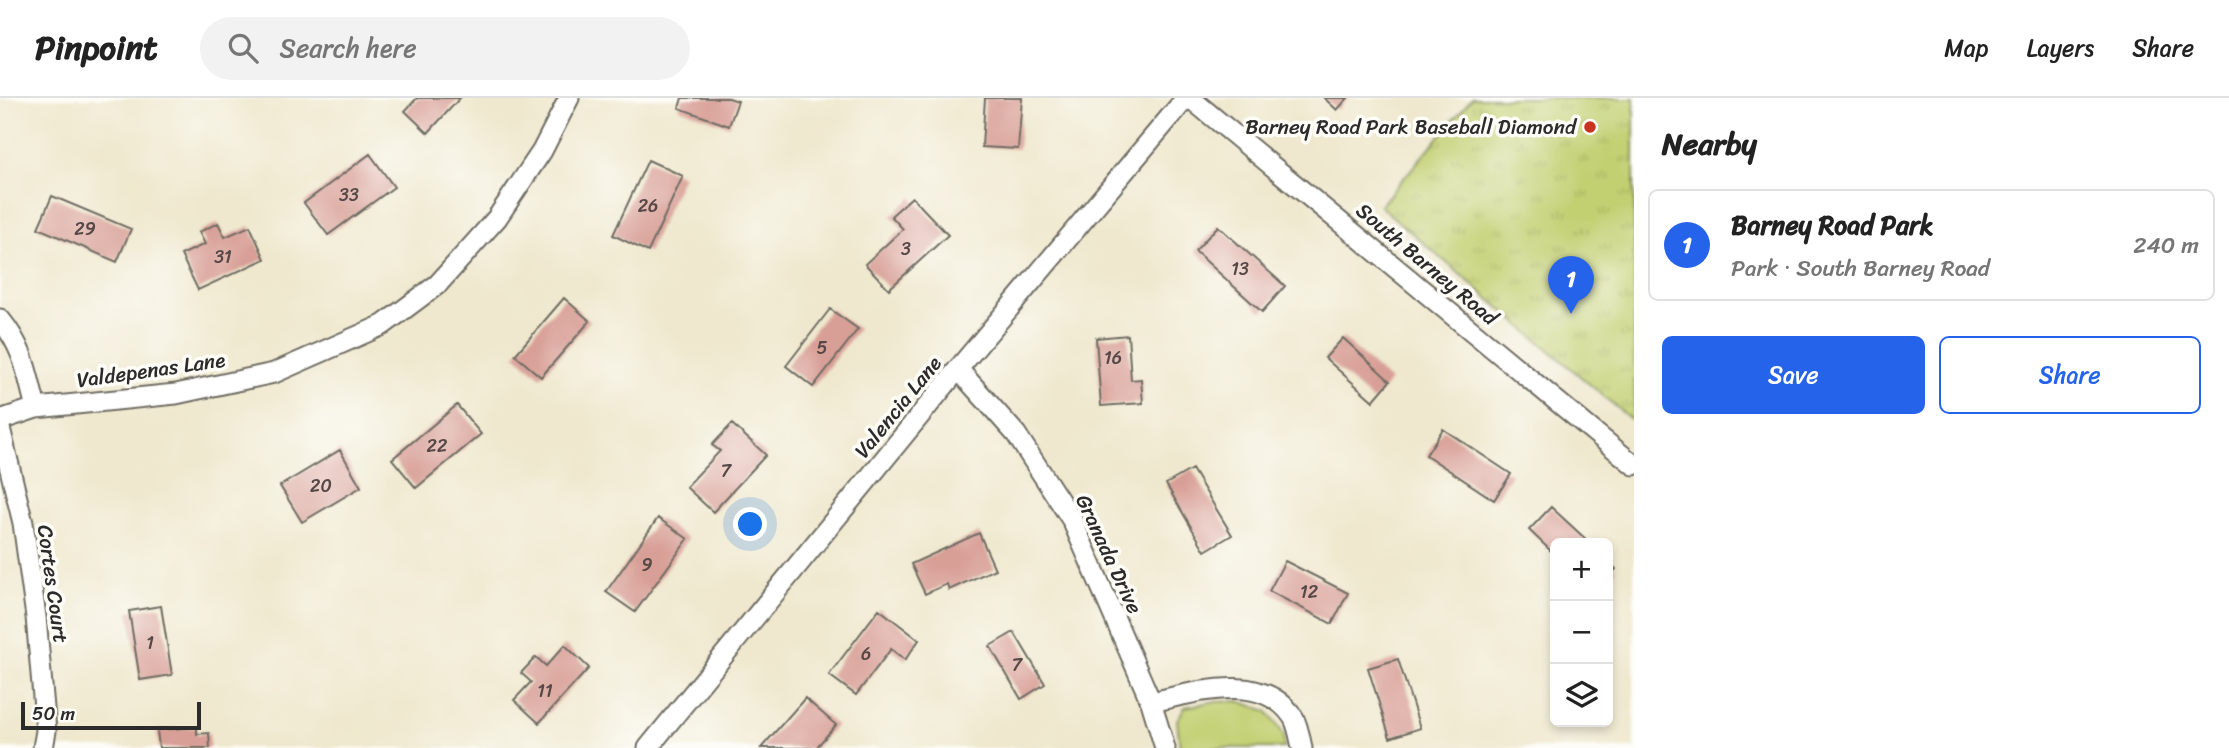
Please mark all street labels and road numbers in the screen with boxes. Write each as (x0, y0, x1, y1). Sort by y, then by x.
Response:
street label: South Barney Road (1347, 193, 1508, 337)
street label: Valdepenas Lane (74, 341, 228, 399)
street label: Valencia Lane (844, 347, 952, 467)
street label: Granada Drive (1065, 488, 1153, 621)
street label: Cortes Court (26, 522, 80, 646)

